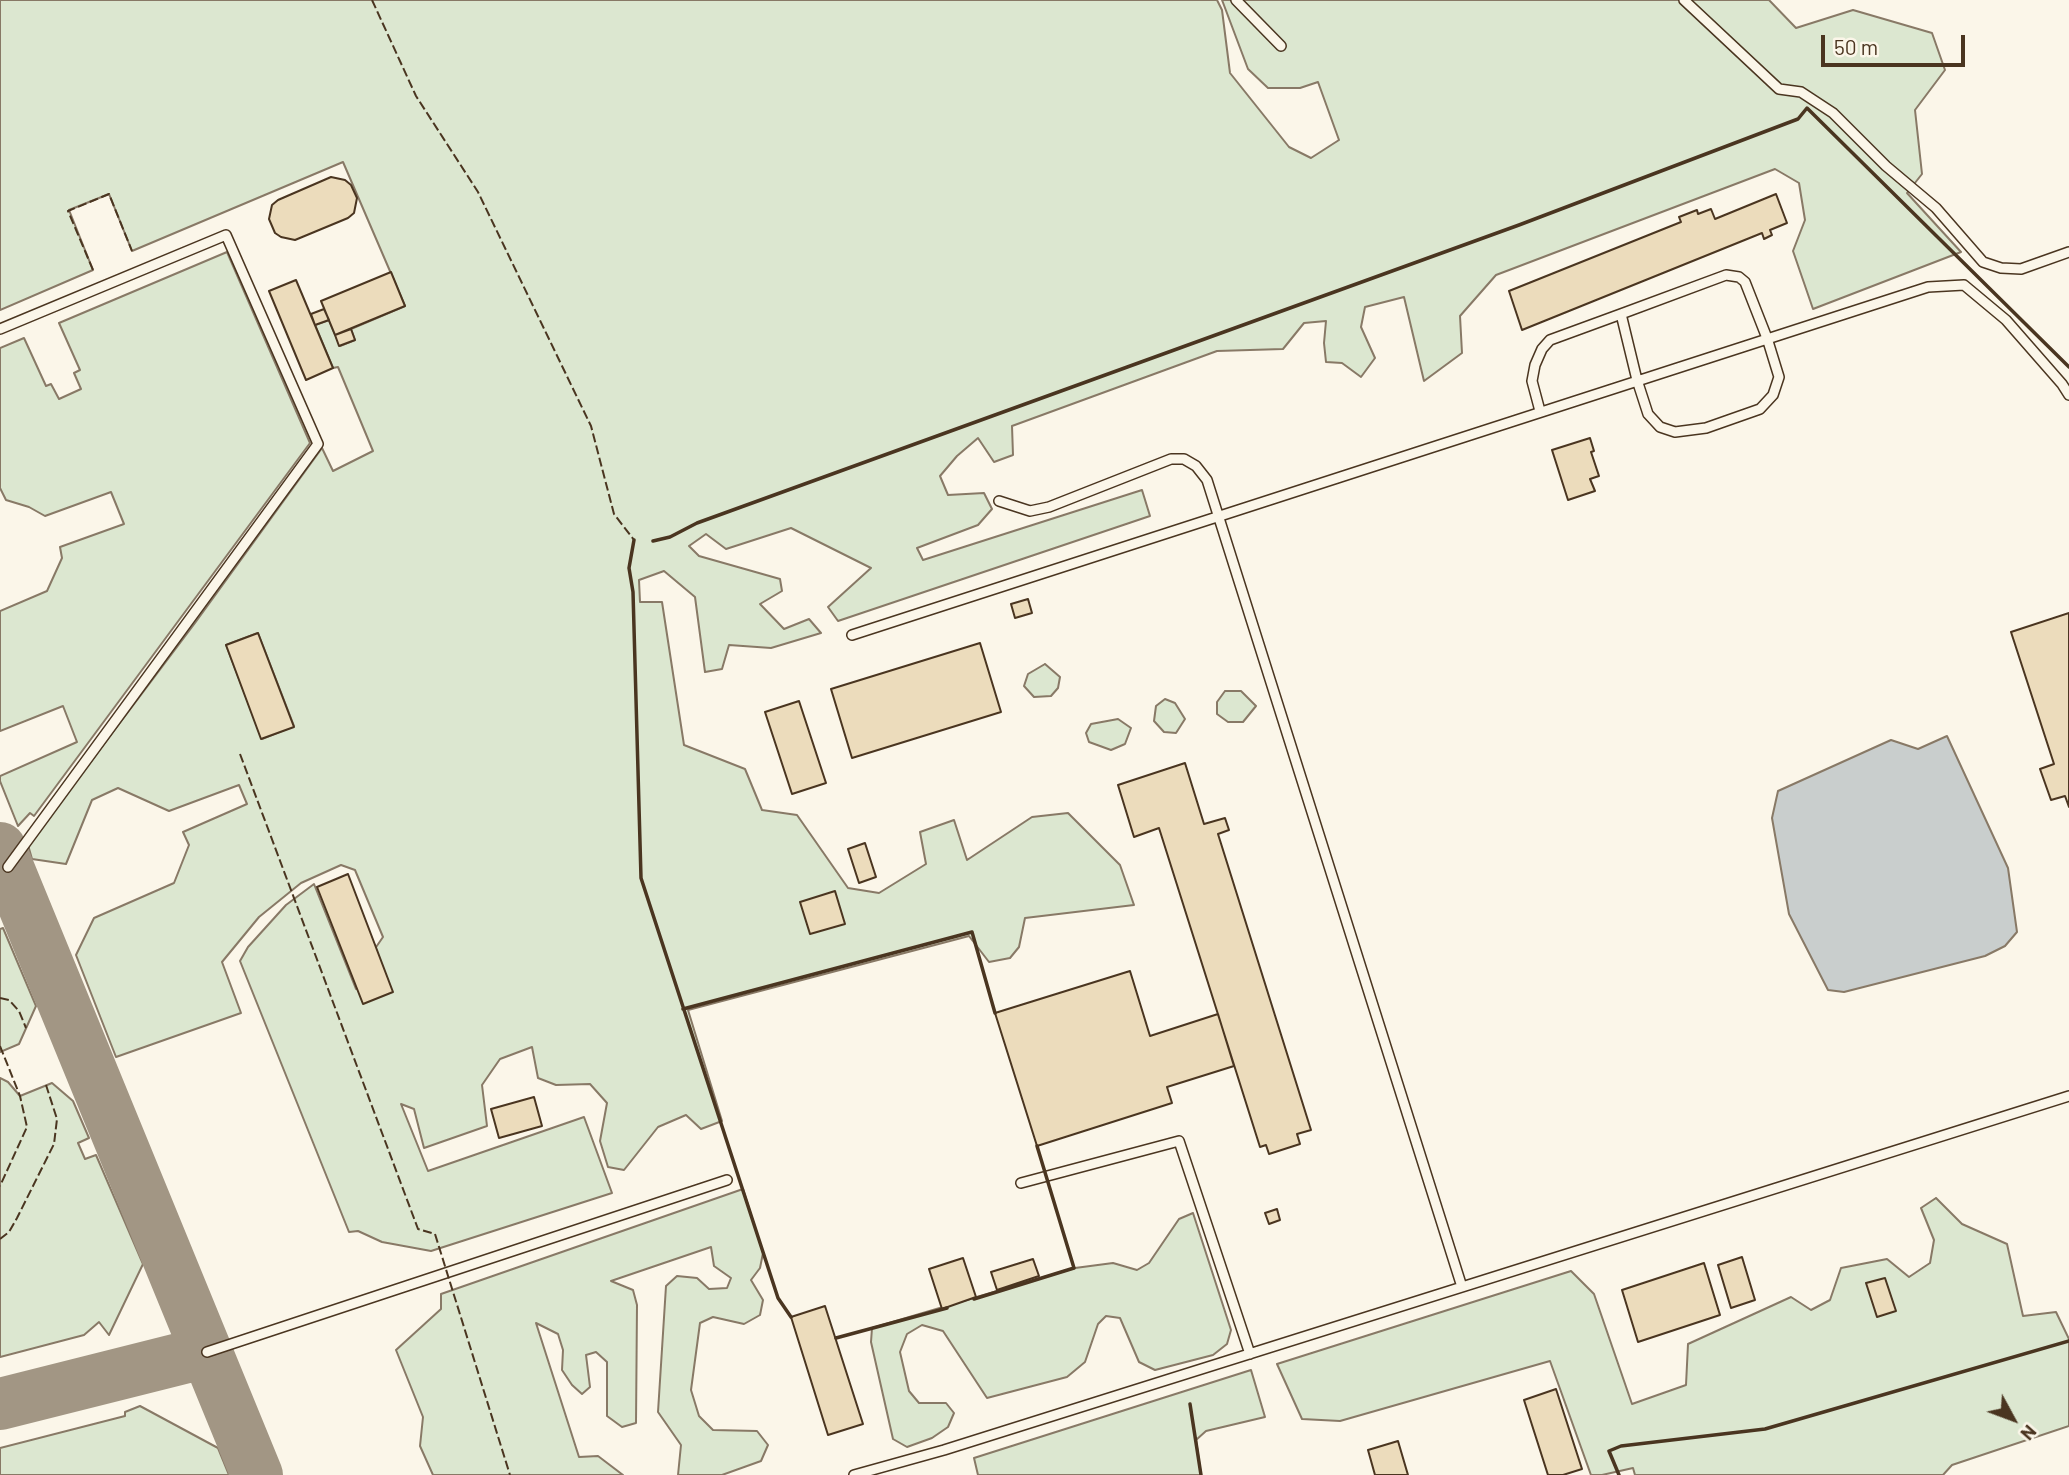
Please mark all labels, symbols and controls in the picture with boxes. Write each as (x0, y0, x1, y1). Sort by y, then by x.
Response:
scale bar (1824, 21, 1968, 65)
text: 50 m (1834, 34, 1878, 59)
north arrow (1978, 1384, 2048, 1454)
text: N (2016, 1421, 2042, 1445)

